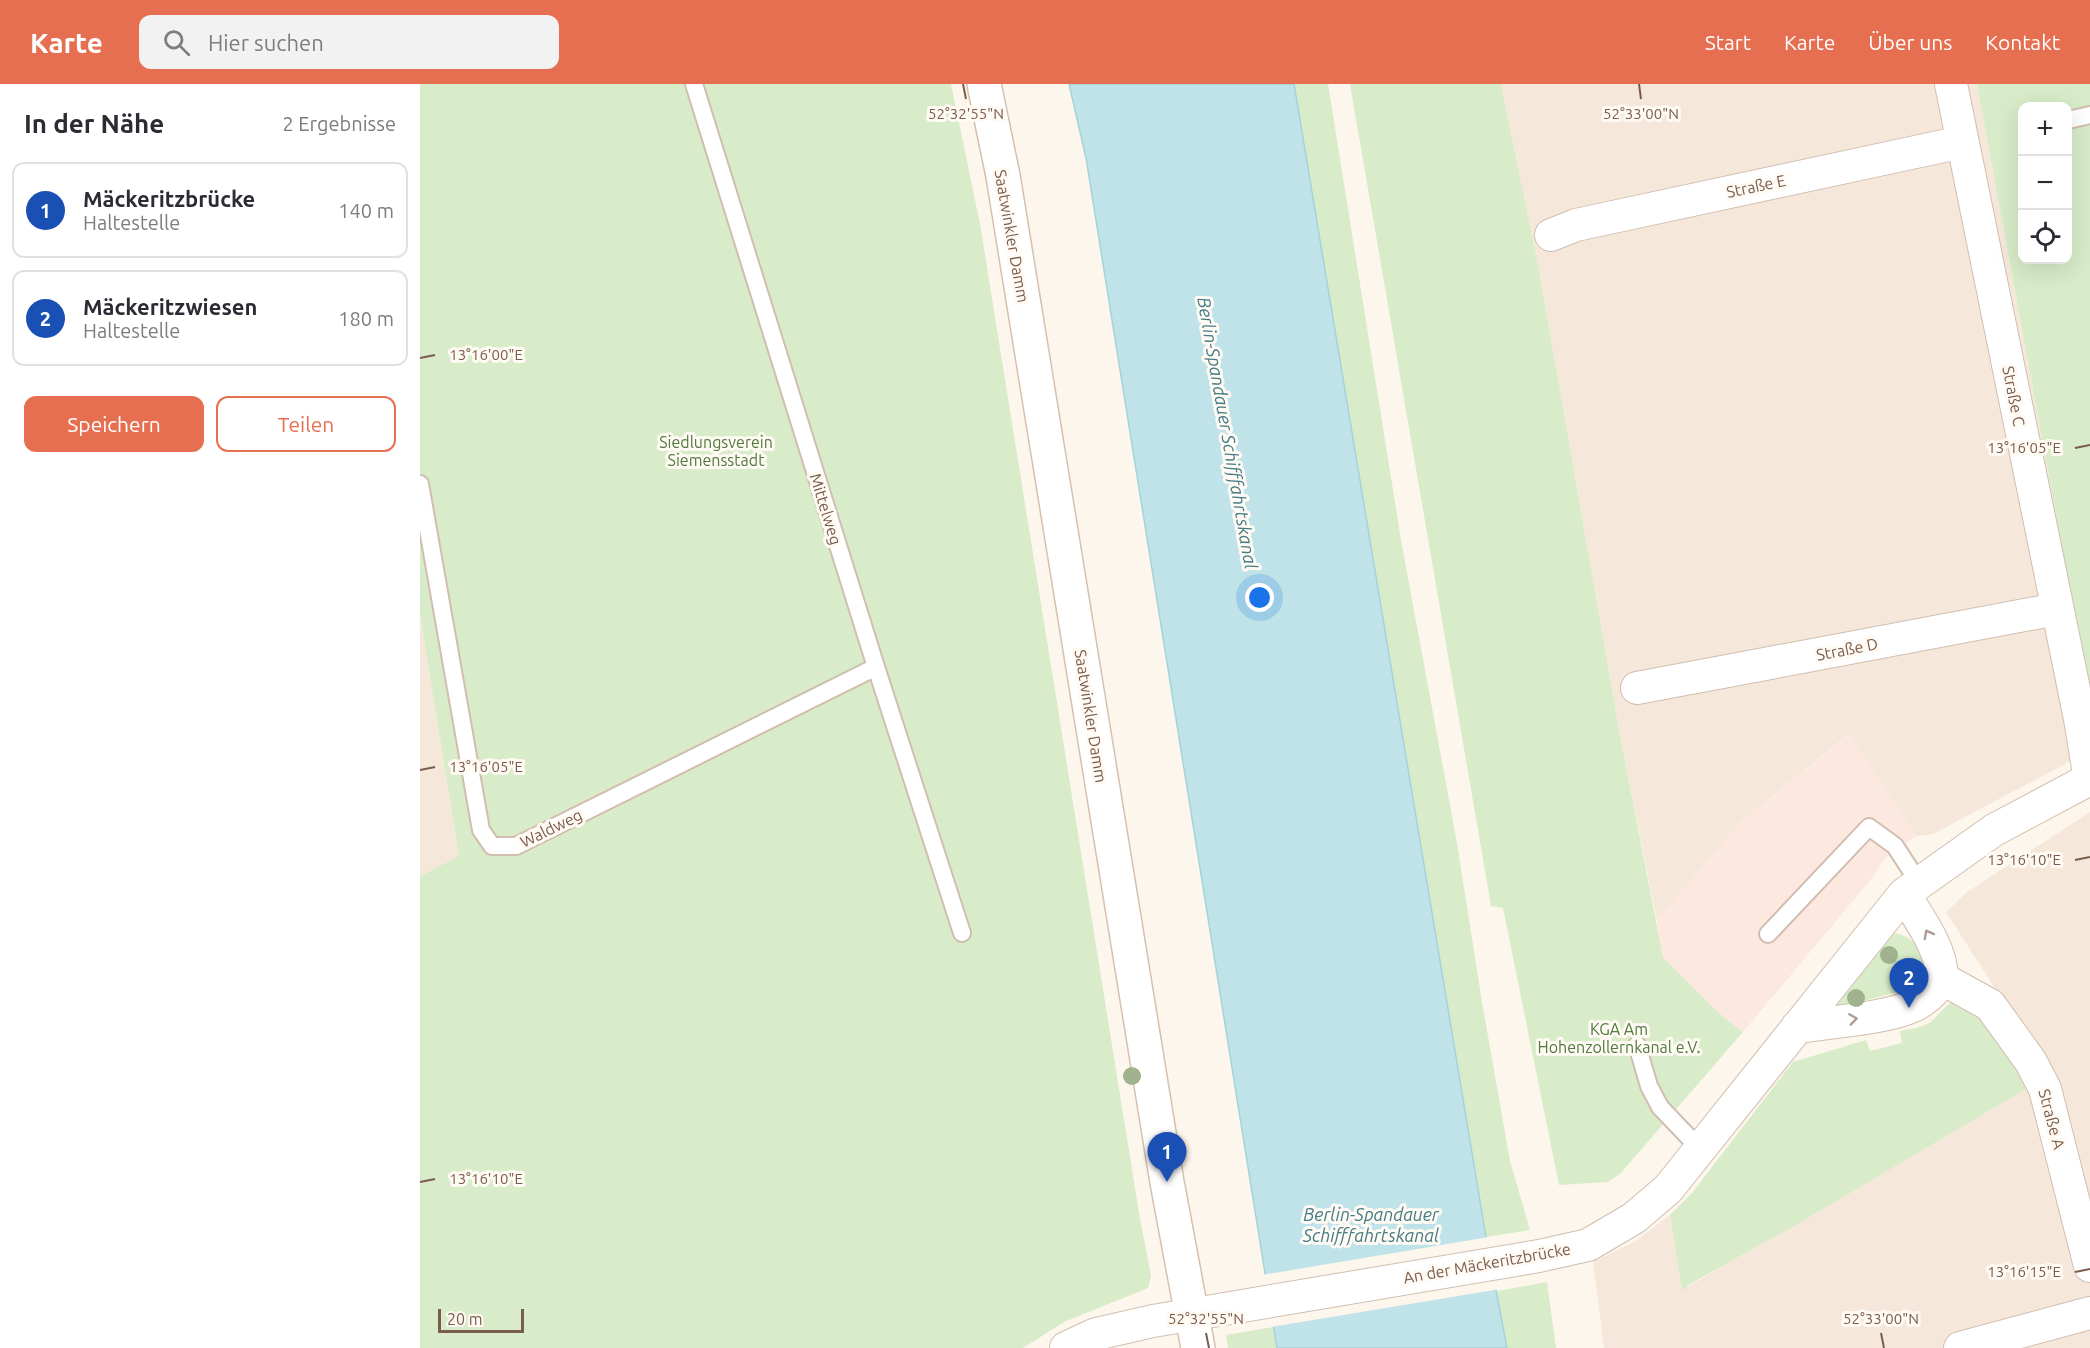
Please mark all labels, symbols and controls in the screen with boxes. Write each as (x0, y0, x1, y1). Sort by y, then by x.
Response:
search box (139, 15, 559, 69)
icon: search (160, 26, 193, 59)
text: Karte (30, 27, 103, 58)
text: Hier suchen (208, 30, 324, 55)
text: Start (1705, 30, 1751, 54)
text: Karte (1784, 30, 1835, 54)
text: Über uns (1868, 30, 1952, 54)
text: Kontakt (1985, 30, 2060, 54)
map controls (2018, 102, 2072, 264)
button: + (2018, 102, 2072, 156)
text: 52°32'55"N (928, 105, 1004, 122)
text: 52°33'00"N (1603, 105, 1679, 122)
text: In der Nähe (24, 109, 164, 138)
text: 2 Ergebnisse (282, 112, 396, 135)
button: − (2018, 156, 2072, 210)
street label: Saatwinkler Damm (991, 168, 1033, 304)
street label: Straße E (1725, 171, 1787, 201)
text: Mäckeritzbrücke (83, 186, 255, 211)
text: 1 (40, 199, 51, 222)
text: 140 m (338, 199, 394, 222)
button: locate (2018, 210, 2072, 264)
text: Haltestelle (83, 211, 180, 234)
text: Mäckeritzwiesen (83, 294, 257, 319)
water label: Berlin-Spandauer Schifffahrtskanal (1193, 295, 1262, 571)
text: 2 (40, 307, 51, 330)
text: 180 m (338, 307, 394, 330)
text: Haltestelle (83, 319, 180, 342)
text: 13°16'00"E (449, 346, 523, 363)
street label: Straße C (1999, 364, 2029, 428)
button: Speichern (24, 396, 204, 452)
button: Teilen (216, 396, 396, 452)
park label: Siedlungsverein Siemensstadt (659, 433, 773, 469)
text: 13°16'05"E (1987, 439, 2061, 456)
street label: Mittelweg (807, 471, 845, 547)
your location (1245, 583, 1274, 612)
street label: Straße D (1815, 634, 1879, 664)
street label: Saatwinkler Damm (1072, 648, 1110, 784)
text: 13°16'05"E (449, 758, 523, 775)
street label: Waldweg (517, 805, 585, 851)
text: 13°16'10"E (1987, 851, 2061, 868)
one-way arrow (1924, 929, 1935, 940)
pin: 2 (1890, 958, 1928, 1008)
one-way arrow (1849, 1013, 1858, 1025)
park label: KGA Am Hohenzollernkanal e.V. (1538, 1020, 1700, 1056)
street label: Straße A (2035, 1087, 2069, 1152)
pin: 1 (1148, 1132, 1186, 1182)
text: 13°16'10"E (449, 1170, 523, 1187)
water label: Berlin-Spandauer Schifffahrtskanal (1302, 1204, 1440, 1246)
street label: An der Mäckeritzbrücke (1402, 1239, 1572, 1287)
text: 13°16'15"E (1987, 1263, 2061, 1280)
scale bar (438, 1306, 524, 1334)
text: 20 m (447, 1310, 483, 1328)
text: 52°32'55"N (1168, 1310, 1244, 1327)
text: 52°33'00"N (1843, 1310, 1919, 1327)

